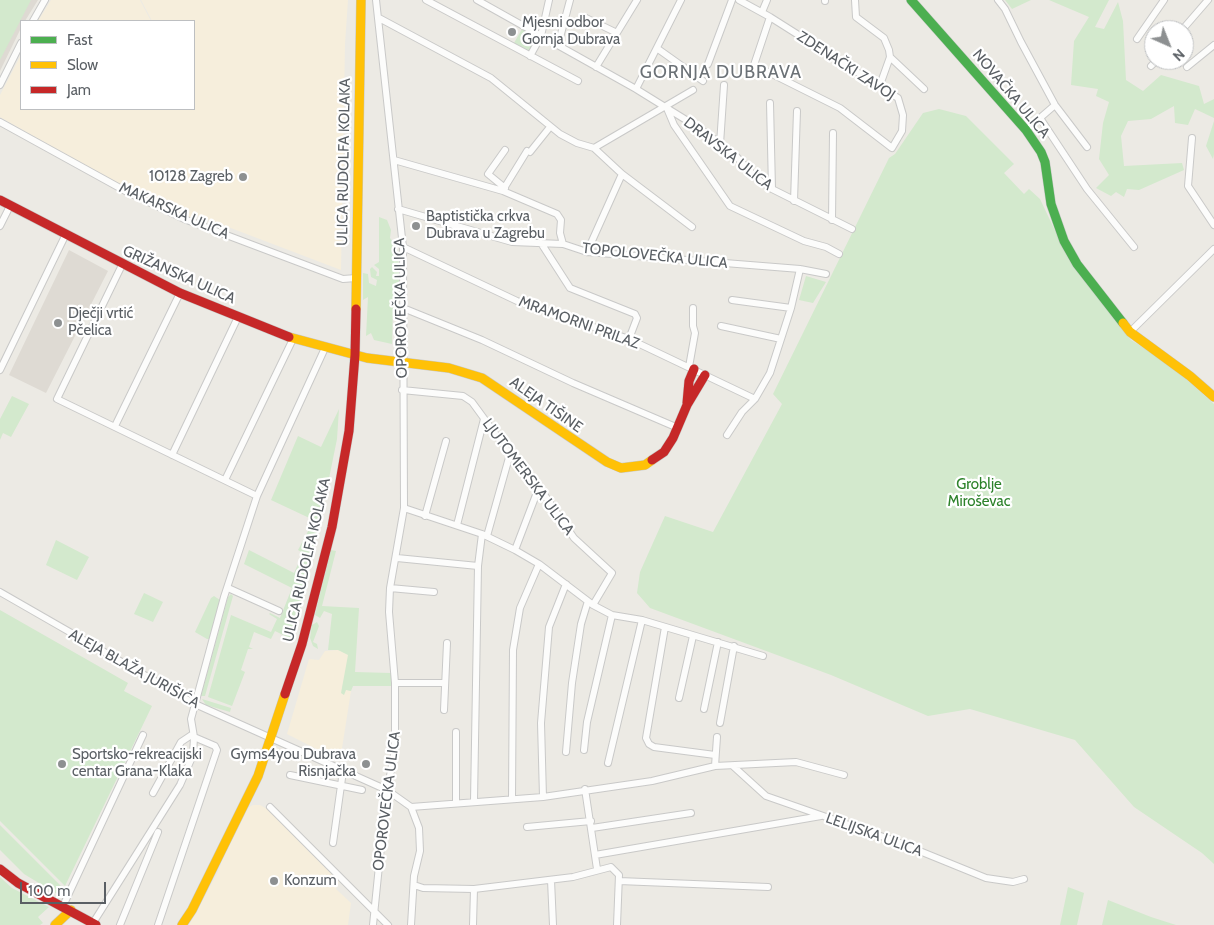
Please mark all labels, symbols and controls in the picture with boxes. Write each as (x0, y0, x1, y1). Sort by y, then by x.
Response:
place label: Mjesni odbor Gornja Dubrava (522, 14, 620, 49)
legend (20, 20, 195, 110)
north arrow (1144, 20, 1194, 70)
marker: Mjesni odbor Gornja Dubrava (506, 26, 518, 38)
street label: ZDENAČKI ZAVOJ (794, 28, 898, 104)
text: Fast (67, 31, 92, 49)
text: N (1169, 45, 1189, 65)
street label: NOVAČKA ULICA (969, 46, 1053, 142)
text: Slow (67, 56, 98, 74)
district label: GORNJA DUBRAVA (638, 62, 804, 84)
street label: ULICA RUDOLFA KOLAKA (334, 78, 354, 246)
text: Jam (67, 81, 91, 99)
street label: DRAVSKA ULICA (680, 114, 776, 194)
place label: 10128 Zagreb (149, 168, 233, 186)
marker: 10128 Zagreb (237, 171, 249, 183)
street label: MAKARSKA ULICA (116, 179, 232, 243)
place label: Baptistička crkva Dubrava u Zagrebu (426, 208, 545, 243)
marker: Baptistička crkva Dubrava u Zagrebu (410, 220, 422, 232)
street label: OPOROVEČKA ULICA (391, 238, 411, 378)
street label: TOPOLOVEČKA ULICA (581, 239, 729, 273)
street label: GRIŽANSKA ULICA (120, 242, 238, 308)
street label: MRAMORNI PRILAZ (516, 293, 642, 353)
place label: Dječji vrtić Pčelica (68, 305, 133, 340)
marker: Dječji vrtić Pčelica (52, 317, 64, 329)
street label: ALEJA TIŠINE (506, 373, 586, 437)
street label: LJUTOMERSKA ULICA (478, 415, 578, 539)
street label: ULICA RUDOLFA KOLAKA (279, 476, 335, 644)
park label: Groblje Miroševac (947, 476, 1011, 511)
street label: ALEJA BLAŽA JURIŠIĆA (65, 626, 203, 712)
street label: OPOROVEČKA ULICA (370, 730, 404, 872)
place label: Sportsko-rekreacijski centar Grana-Klaka (72, 746, 202, 781)
place label: Gyms4you Dubrava Risnjačka (231, 746, 356, 781)
marker: Sportsko-rekreacijski centar Grana-Klaka (56, 758, 68, 770)
marker: Gyms4you Dubrava Risnjačka (360, 758, 372, 770)
street label: LELIJSKA ULICA (823, 809, 925, 861)
scale bar (22, 872, 109, 904)
place label: Konzum (284, 872, 337, 890)
marker: Konzum (268, 875, 280, 887)
text: 100 m (28, 882, 70, 900)

